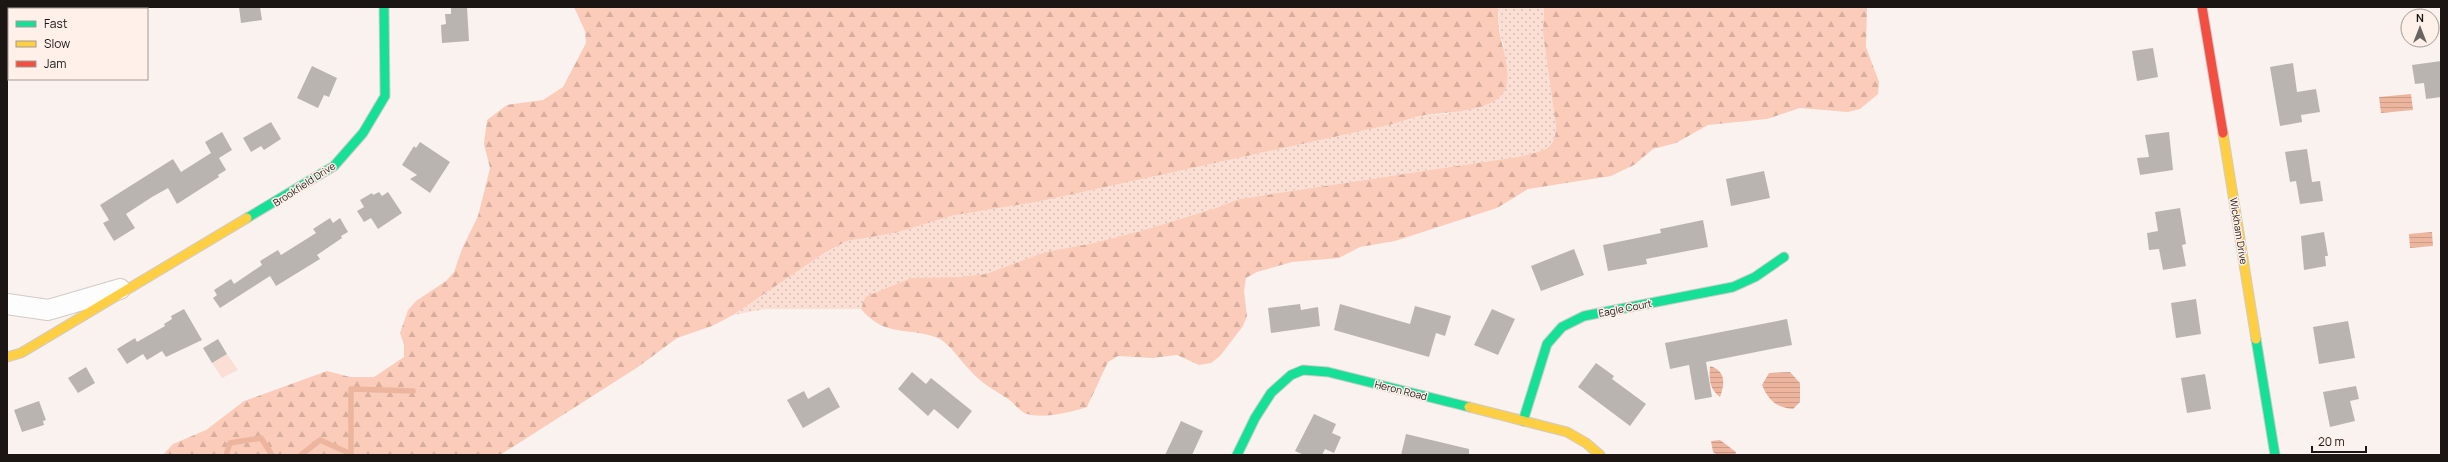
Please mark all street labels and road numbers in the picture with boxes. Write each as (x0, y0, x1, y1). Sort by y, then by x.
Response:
street label: Brookfield Drive (270, 158, 338, 209)
street label: Wickham Drive (2227, 197, 2251, 266)
street label: Eagle Court (1597, 296, 1653, 320)
street label: Heron Road (1373, 377, 1429, 403)

